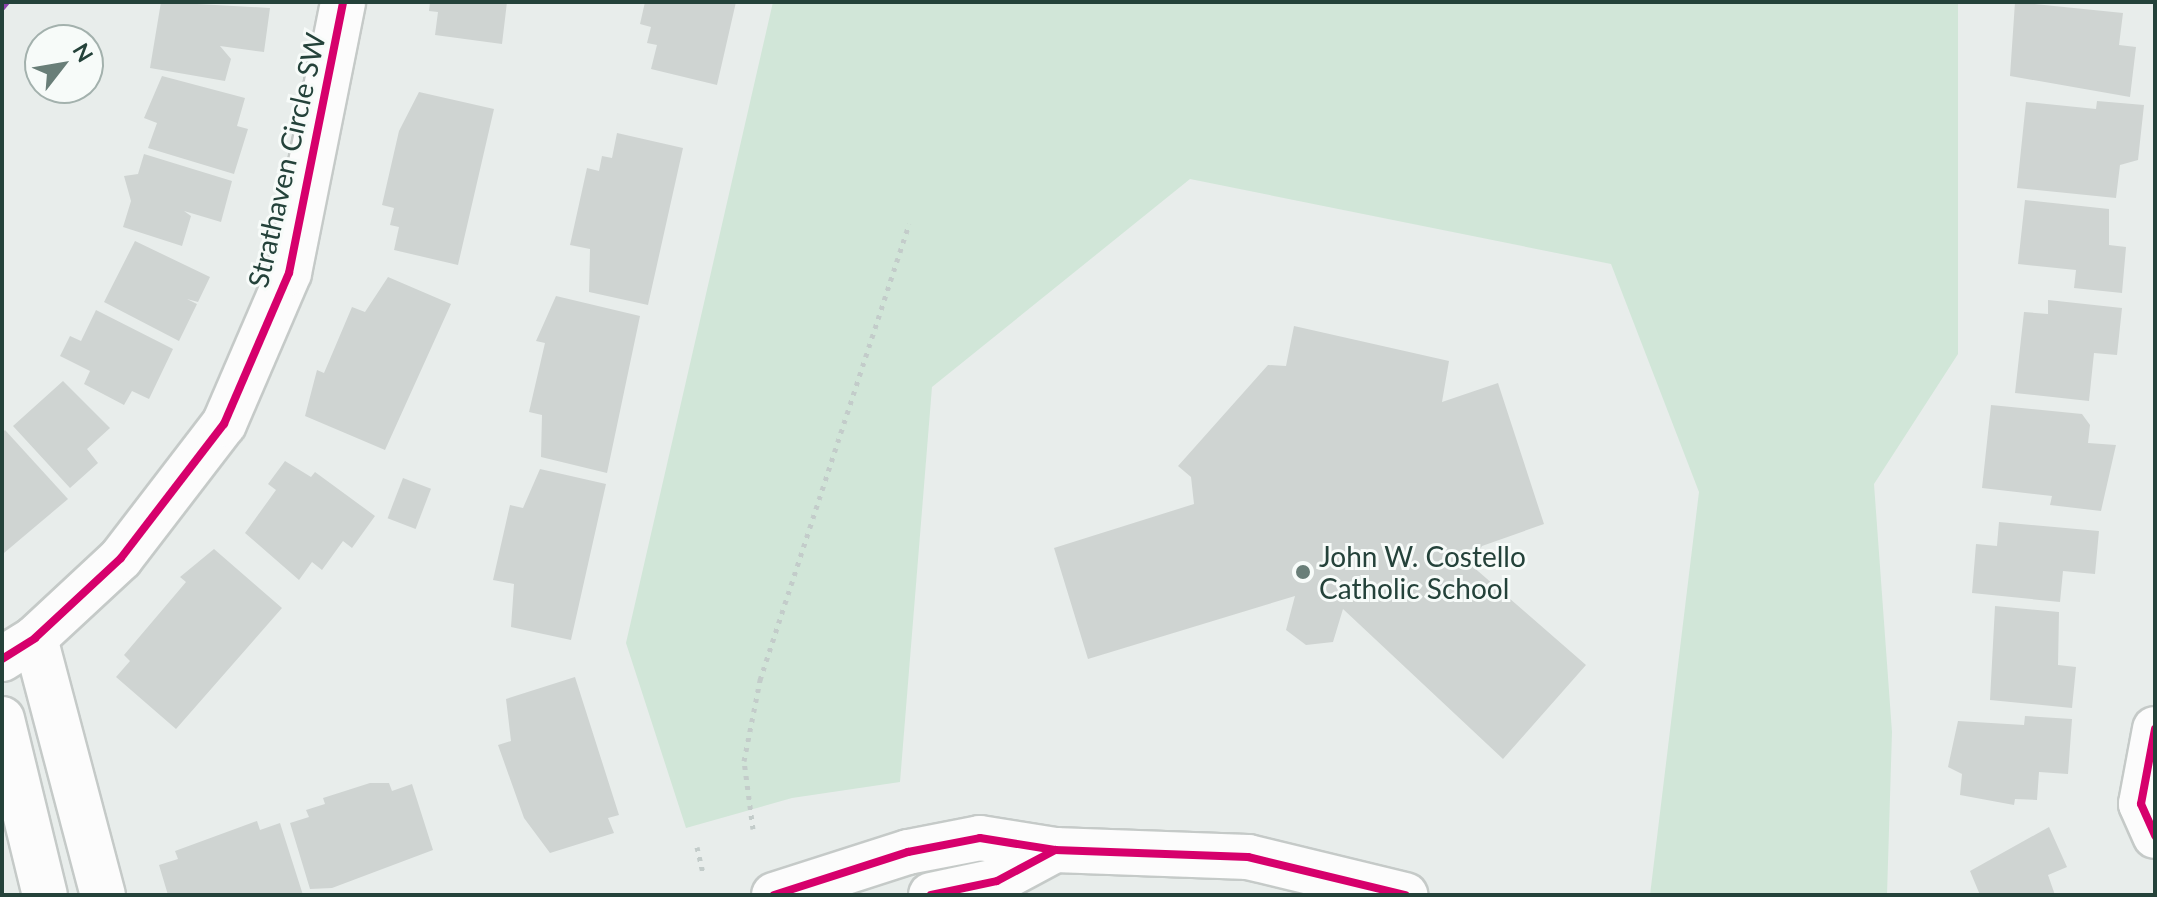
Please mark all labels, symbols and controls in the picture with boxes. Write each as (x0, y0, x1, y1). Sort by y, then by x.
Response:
north arrow (24, 24, 104, 104)
street label: Strathaven Circle SW (240, 29, 332, 291)
text: N (67, 38, 99, 67)
place label: John W. Costello Catholic School (1319, 539, 1526, 605)
marker: John W. Costello Catholic School (1294, 563, 1312, 581)

